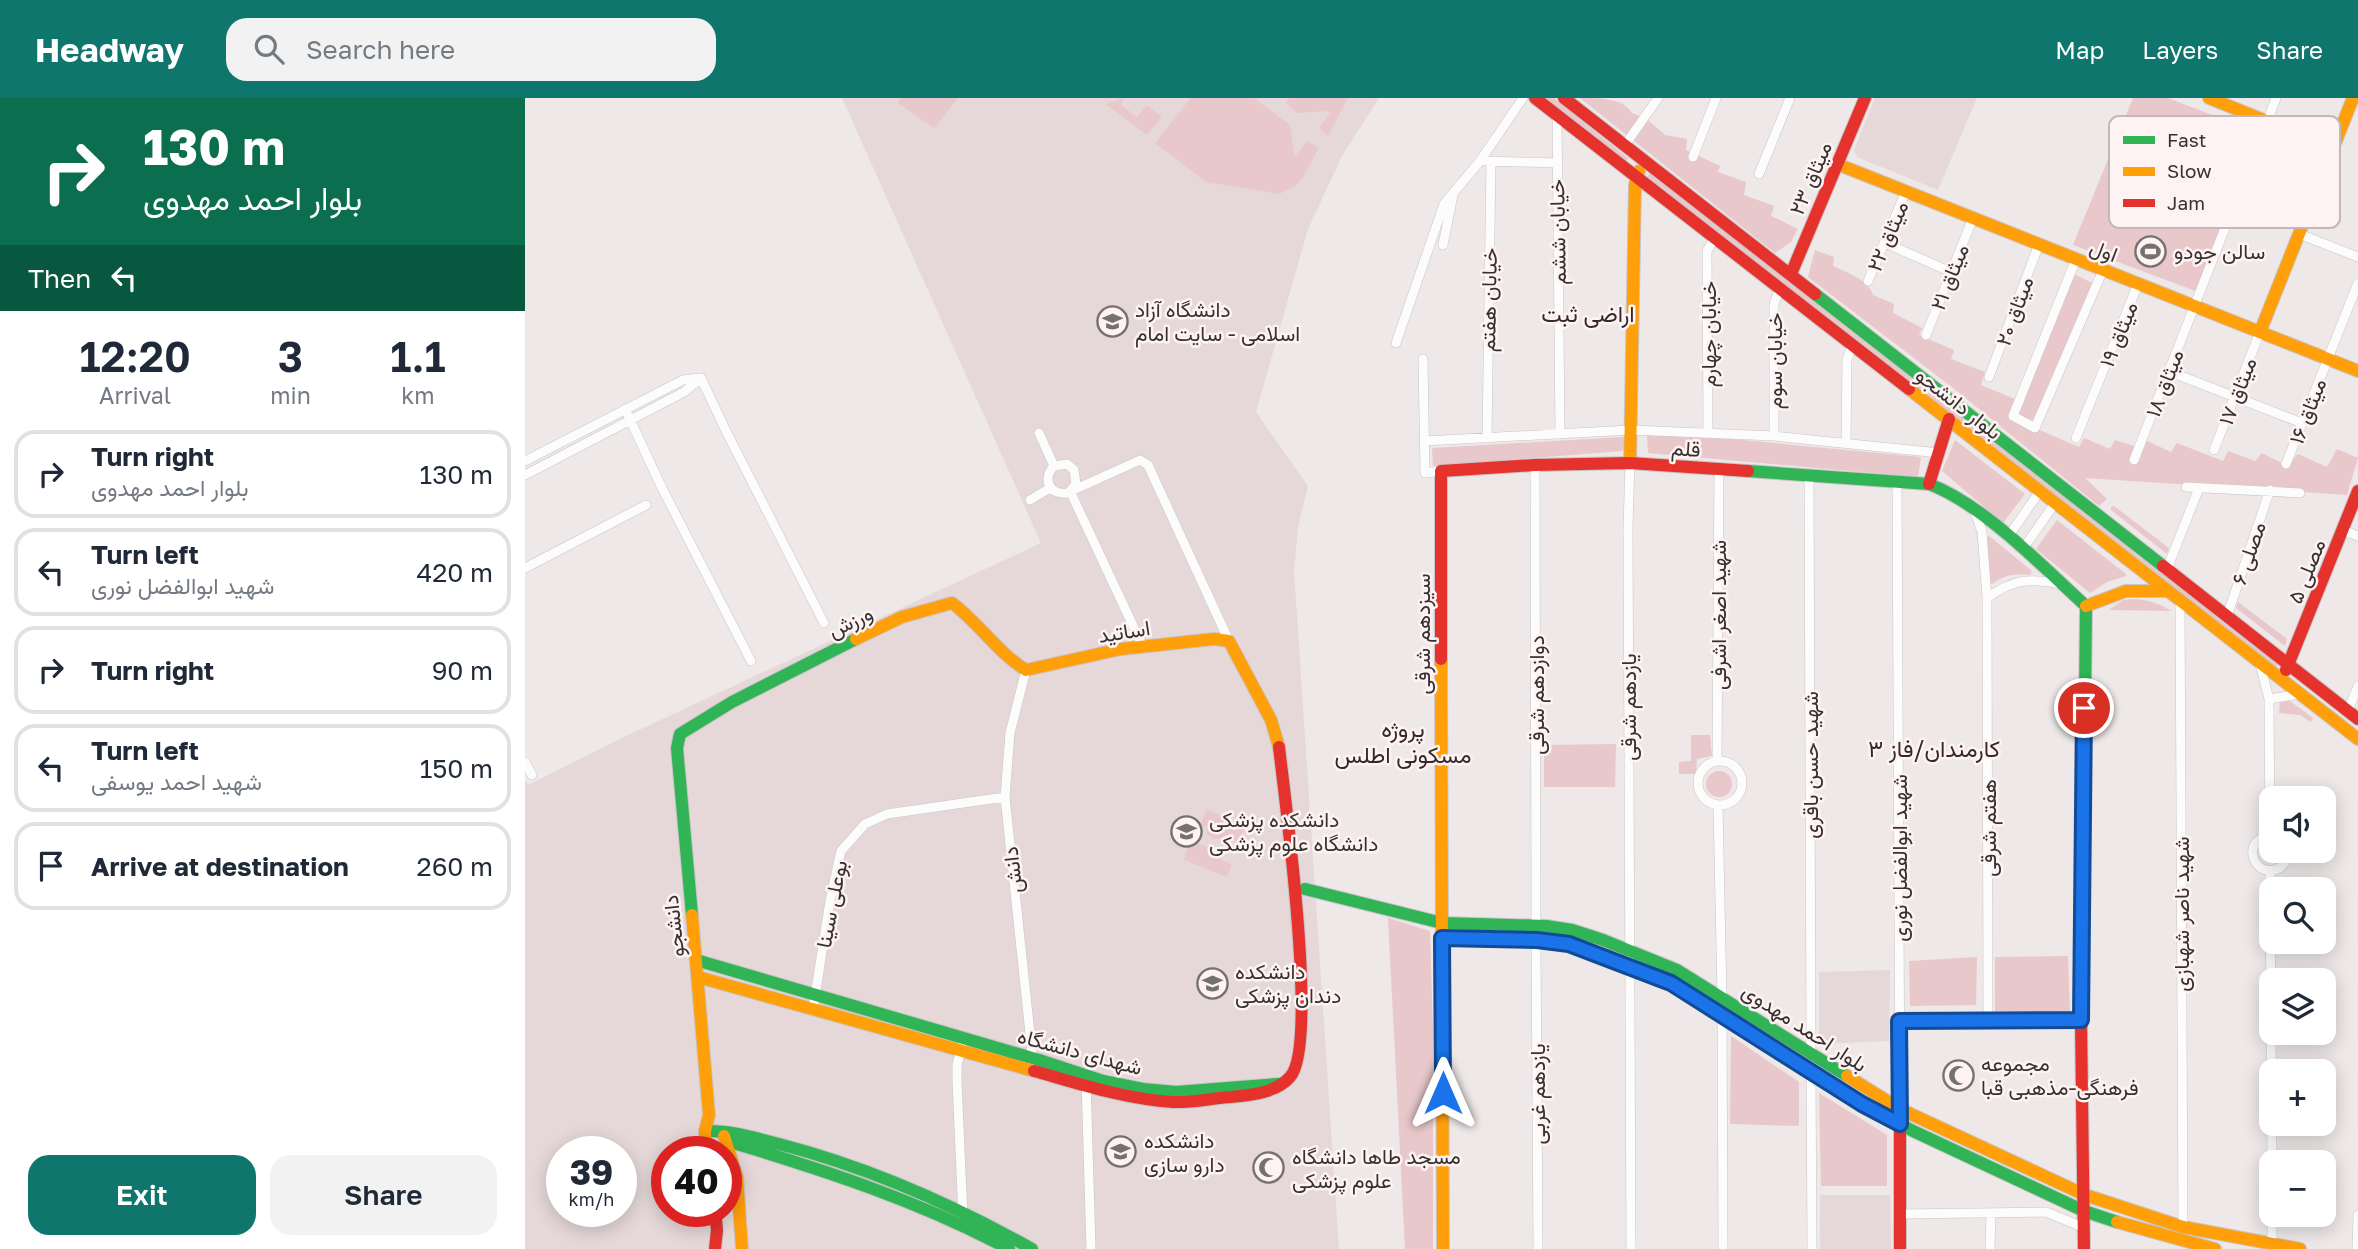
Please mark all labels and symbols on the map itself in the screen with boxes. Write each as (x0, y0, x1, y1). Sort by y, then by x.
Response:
legend (2109, 116, 2340, 228)
text: Fast (2167, 128, 2206, 151)
street label: میثاق ۲۳ (1783, 137, 1837, 219)
text: Slow (2167, 159, 2212, 182)
street label: خیابان ششم (1543, 179, 1573, 285)
text: Jam (2167, 191, 2205, 214)
street label: میثاق ۲۲ (1861, 197, 1913, 275)
street label: اول (2086, 233, 2122, 268)
sports icon: سالن جودو (2134, 234, 2168, 268)
place label: سالن جودو (2174, 238, 2265, 265)
street label: میثاق ۲۱ (1924, 240, 1974, 314)
street label: خیابان هفتم (1474, 248, 1504, 352)
street label: میثاق ۲۰ (1989, 273, 2039, 349)
street label: خیابان چهارم (1695, 281, 1723, 387)
place label: دانشگاه آزاد اسلامی - سایت امام (1135, 296, 1300, 348)
street label: میثاق ۱۹ (2093, 297, 2143, 371)
district label: اراضی ثبت (1541, 299, 1635, 329)
school or university icon: دانشگاه آزاد اسلامی - سایت امام (1095, 304, 1129, 338)
street label: خیابان سوم (1761, 313, 1789, 409)
street label: میثاق ۱۸ (2139, 345, 2189, 421)
street label: میثاق ۱۷ (2212, 353, 2262, 429)
street label: بلوار دانشجو (1910, 361, 2007, 445)
street label: میثاق ۱۶ (2283, 374, 2331, 448)
street label: قلم (1670, 434, 1702, 464)
street label: مصلی ۶ (2225, 518, 2271, 588)
street label: مصلی ۵ (2281, 535, 2331, 607)
street label: شهید اصغر اشرفی (1705, 540, 1732, 690)
street label: سیزدهم شرقی (1409, 573, 1437, 695)
street label: ورزش (823, 599, 877, 644)
street label: اساتید (1096, 614, 1152, 648)
street label: دوازدهم شرقی (1523, 635, 1551, 755)
street label: یازدهم شرقی (1615, 653, 1643, 761)
pin (2054, 678, 2114, 738)
street label: شهید حسن باقری (1797, 691, 1824, 839)
district label: پروژه مسکونی اطلس (1335, 714, 1471, 770)
district label: کارمندان/فاز ۳ (1868, 734, 2000, 764)
street label: شهید ابوالفضل نوری (1886, 774, 1913, 942)
street label: هفتم شرقی (1975, 779, 2003, 877)
place label: دانشکده پزشکی دانشگاه علوم پزشکی (1209, 806, 1378, 858)
school or university icon: دانشکده پزشکی دانشگاه علوم پزشکی (1169, 814, 1203, 848)
street label: شهید ناصر شهبازی (2168, 836, 2195, 992)
street label: دانش (997, 845, 1027, 895)
street label: بوعلی سینا (810, 858, 853, 950)
street label: دانشجو (657, 894, 690, 958)
place label: دانشکده دندان پزشکی (1235, 958, 1341, 1010)
school or university icon: دانشکده دندان پزشکی (1195, 966, 1229, 1000)
street label: بلوار احمد مهدوی (1737, 977, 1872, 1078)
street label: شهدای دانشگاه (1015, 1022, 1145, 1081)
street label: یازدهم غربی (1524, 1043, 1552, 1145)
place label: مجموعه فرهنگی-مذهبی قبا (1981, 1050, 2139, 1101)
position arrow (1406, 1056, 1480, 1130)
mosque icon: مجموعه فرهنگی-مذهبی قبا (1941, 1058, 1975, 1092)
place label: دانشکده دارو سازی (1144, 1127, 1224, 1178)
school or university icon: دانشکده دارو سازی (1104, 1135, 1138, 1169)
speed limit sign: 40 (651, 1136, 742, 1227)
place label: مسجد طاها دانشگاه علوم پزشکی (1292, 1143, 1461, 1195)
mosque icon: مسجد طاها دانشگاه علوم پزشکی (1252, 1151, 1286, 1185)

